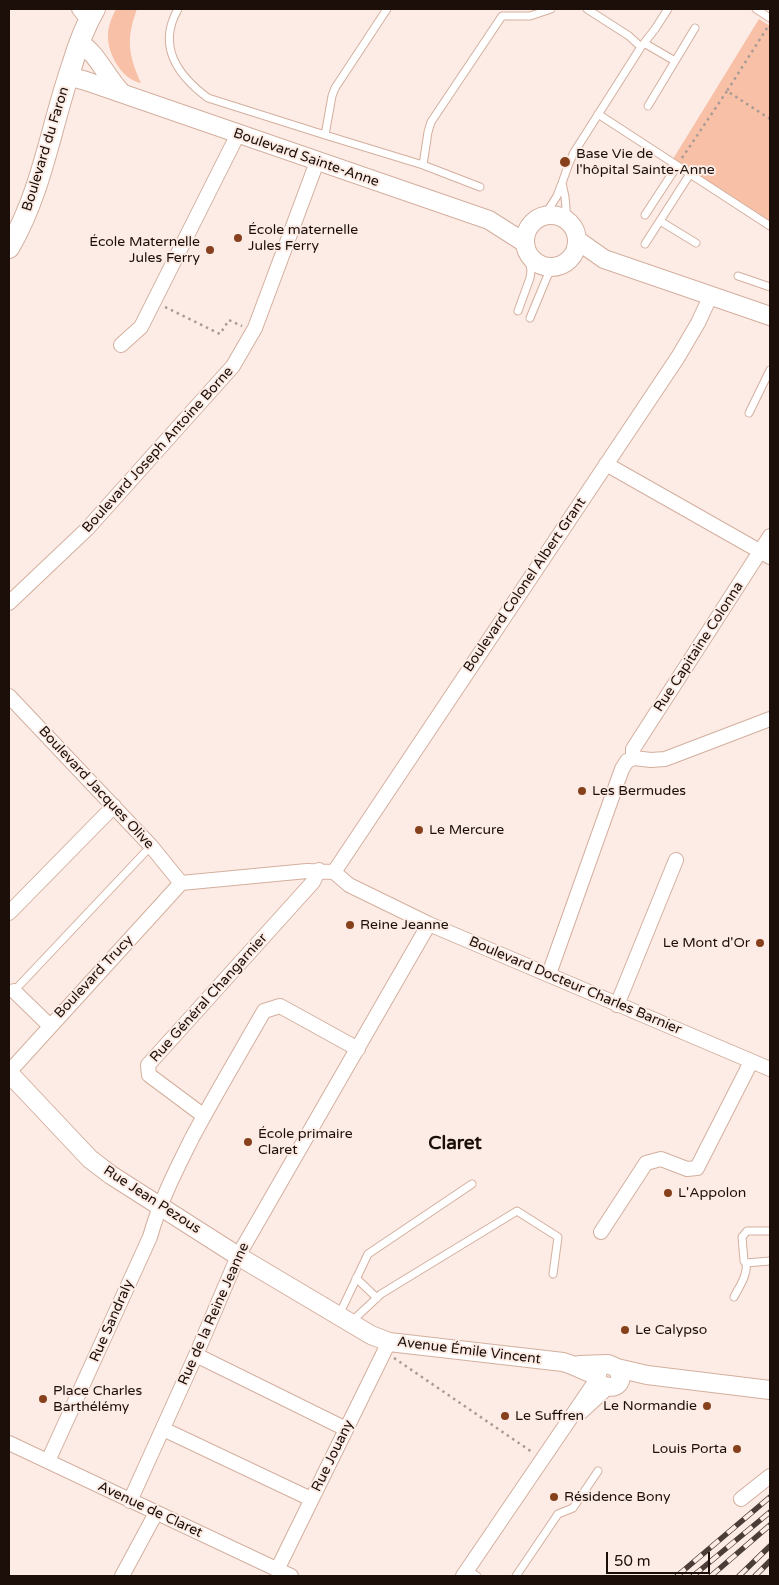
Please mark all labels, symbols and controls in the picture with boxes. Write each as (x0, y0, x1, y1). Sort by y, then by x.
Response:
street label: Boulevard du Faron (19, 85, 73, 213)
street label: Boulevard Sainte-Anne (231, 125, 381, 191)
place label: Base Vie de l'hôpital Sainte-Anne (576, 146, 715, 178)
marker: Base Vie de l'hôpital Sainte-Anne (558, 155, 572, 169)
place label: École maternelle Jules Ferry (248, 222, 358, 254)
marker: École maternelle Jules Ferry (232, 232, 244, 244)
place label: École Maternelle Jules Ferry (89, 234, 200, 266)
marker: École Maternelle Jules Ferry (204, 244, 216, 256)
street label: Boulevard Joseph Antoine Borne (79, 364, 237, 536)
street label: Boulevard Colonel Albert Grant (460, 495, 590, 675)
street label: Rue Capitaine Colonna (651, 579, 747, 715)
street label: Boulevard Jacques Olive (35, 723, 157, 853)
place label: Les Bermudes (592, 783, 686, 799)
marker: Les Bermudes (576, 785, 588, 797)
place label: Le Mercure (429, 822, 504, 838)
marker: Le Mercure (413, 824, 425, 836)
place label: Reine Jeanne (360, 917, 449, 933)
marker: Reine Jeanne (344, 919, 356, 931)
street label: Rue Général Changarnier (147, 930, 271, 1066)
street label: Boulevard Trucy (51, 932, 137, 1022)
street label: Boulevard Docteur Charles Barnier (466, 933, 684, 1039)
place label: Le Mont d'Or (663, 935, 750, 951)
marker: Le Mont d'Or (754, 937, 766, 949)
place label: École primaire Claret (258, 1126, 353, 1158)
district label: Claret (428, 1133, 482, 1155)
marker: École primaire Claret (242, 1136, 254, 1148)
street label: Rue Jean Pezous (100, 1162, 204, 1238)
place label: L'Appolon (678, 1185, 746, 1201)
marker: L'Appolon (662, 1187, 674, 1199)
street label: Rue de la Reine Jeanne (175, 1240, 253, 1388)
street label: Rue Sandraly (86, 1277, 138, 1365)
place label: Le Calypso (635, 1322, 707, 1338)
marker: Le Calypso (619, 1324, 631, 1336)
street label: Avenue Émile Vincent (396, 1334, 542, 1368)
place label: Place Charles Barthélémy (53, 1383, 142, 1415)
marker: Place Charles Barthélémy (37, 1393, 49, 1405)
place label: Le Normandie (603, 1398, 697, 1414)
marker: Le Normandie (701, 1400, 713, 1412)
place label: Le Suffren (515, 1408, 584, 1424)
marker: Le Suffren (499, 1410, 511, 1422)
street label: Rue Jouany (308, 1418, 358, 1494)
place label: Louis Porta (652, 1441, 727, 1457)
marker: Louis Porta (731, 1443, 743, 1455)
street label: Avenue de Claret (95, 1478, 205, 1542)
place label: Résidence Bony (564, 1489, 670, 1505)
marker: Résidence Bony (548, 1491, 560, 1503)
scale bar (609, 1542, 713, 1574)
text: 50 m (614, 1552, 651, 1570)

